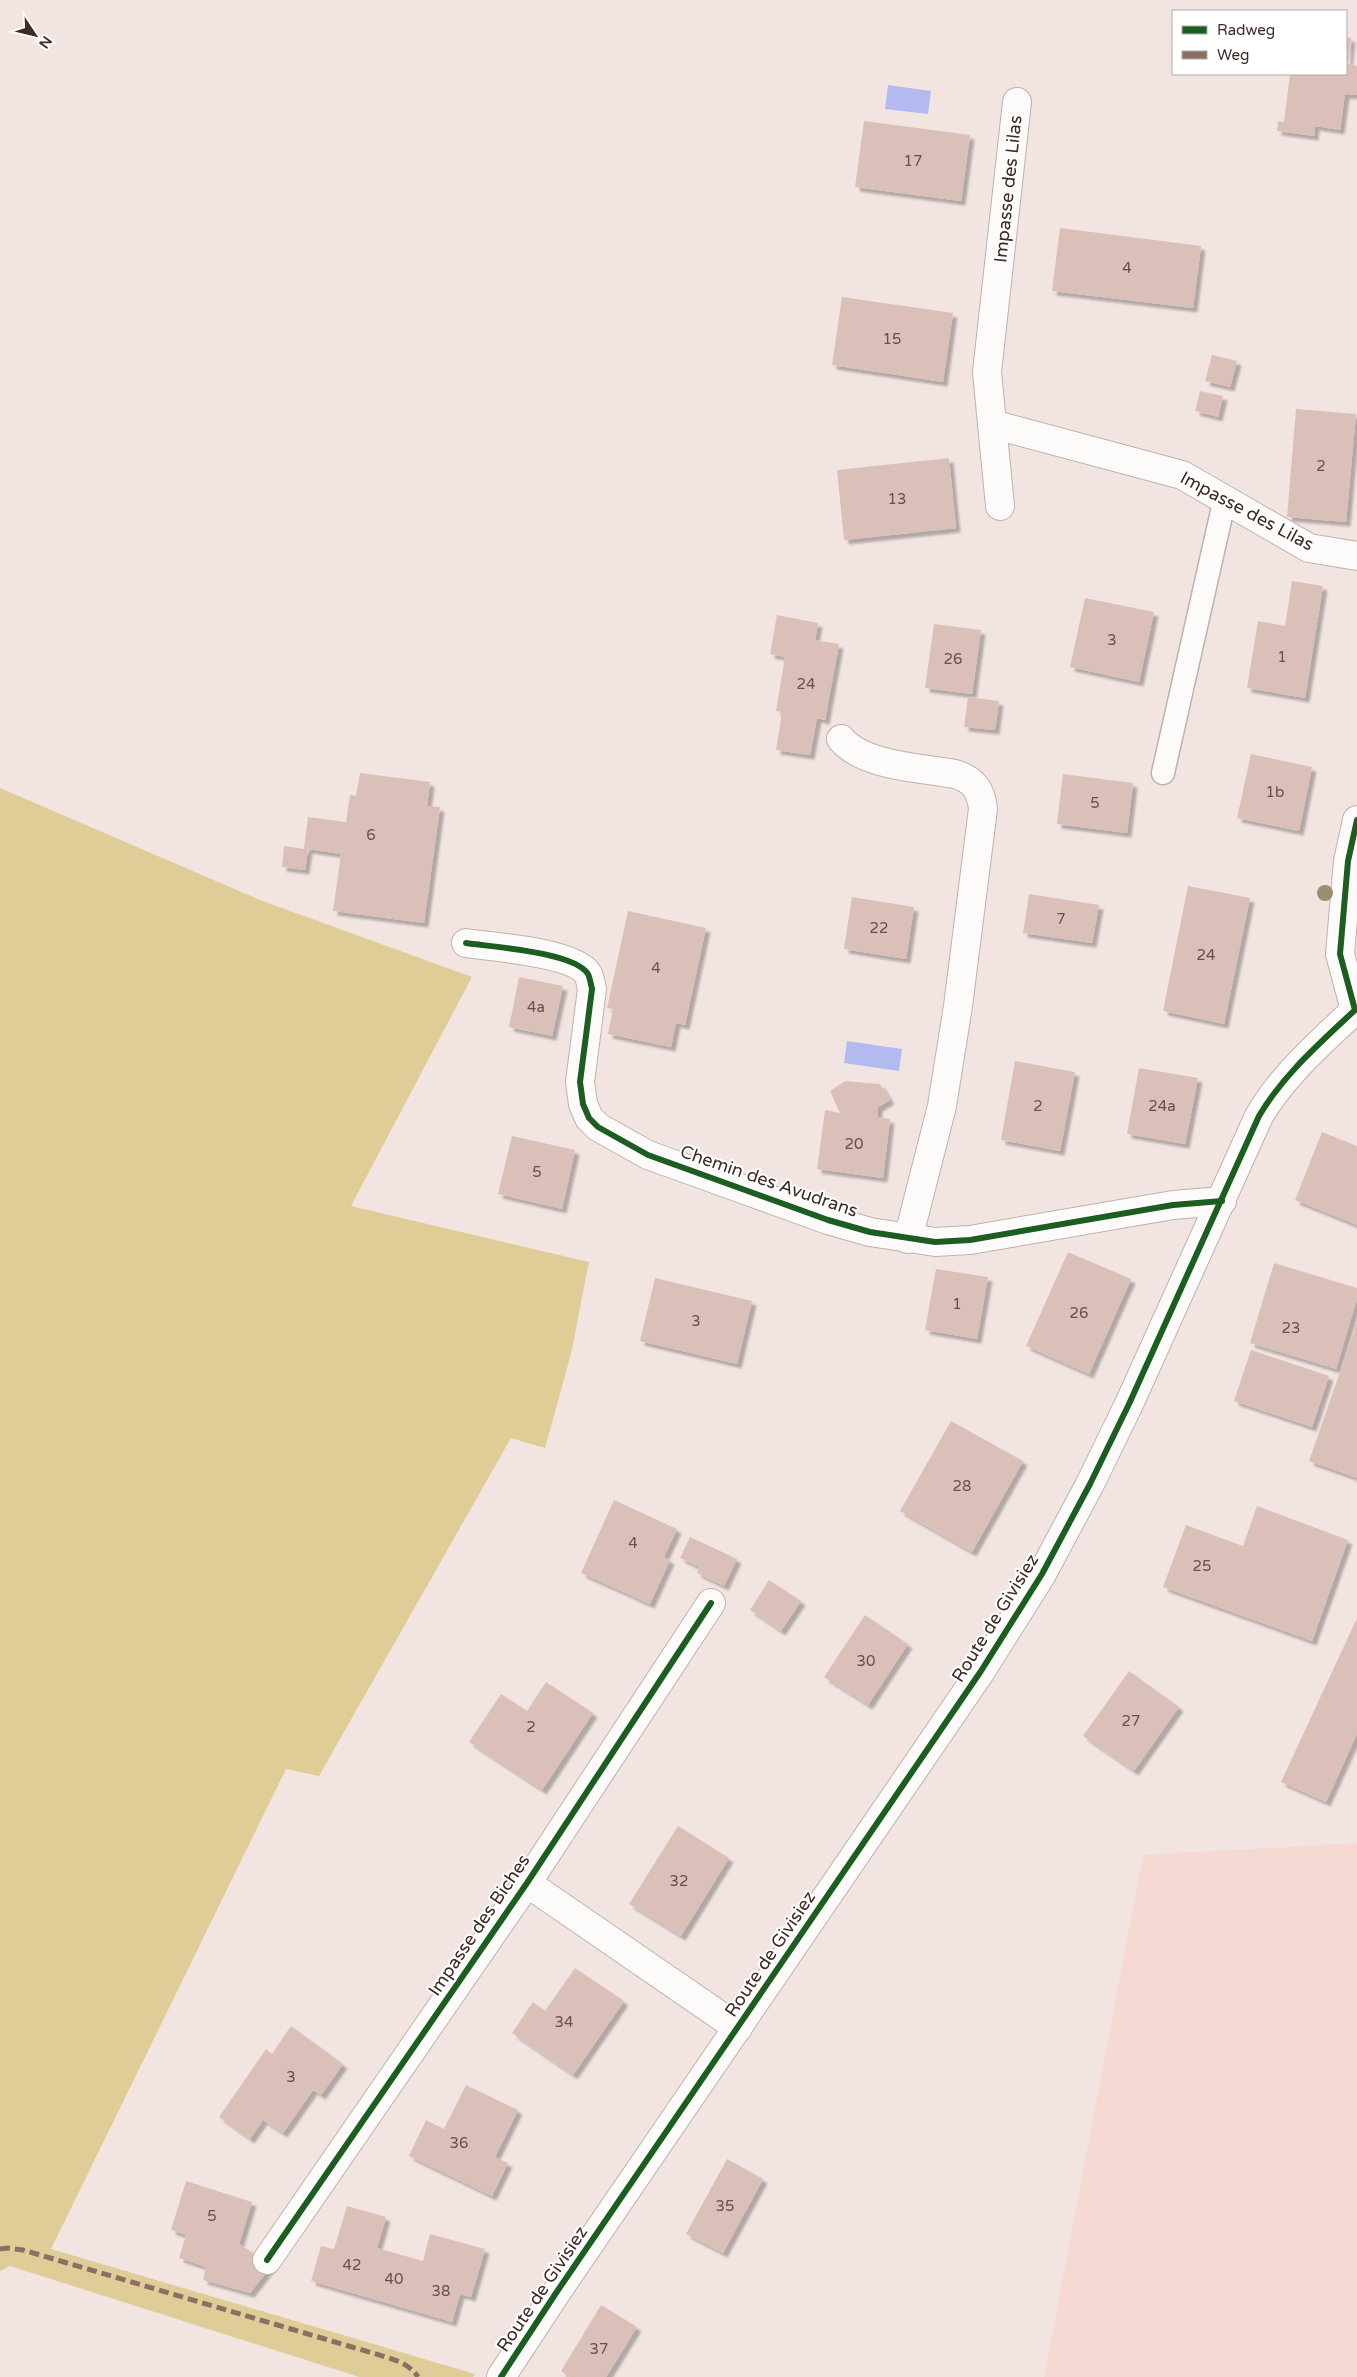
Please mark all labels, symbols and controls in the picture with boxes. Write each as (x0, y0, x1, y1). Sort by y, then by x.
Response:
north arrow (10, 10, 60, 60)
legend (1172, 10, 1347, 75)
text: Radweg (1217, 21, 1275, 39)
text: N (35, 33, 55, 52)
text: Weg (1217, 46, 1249, 64)
street label: Impasse des Lilas (989, 114, 1027, 264)
house number: 17 (904, 152, 922, 170)
house number: 4 (1122, 259, 1132, 277)
house number: 15 (883, 330, 901, 348)
house number: 2 (1316, 457, 1326, 475)
street label: Impasse des Lilas (1176, 467, 1318, 555)
house number: 13 (888, 490, 906, 508)
house number: 3 (1107, 631, 1117, 649)
house number: 1 (1277, 648, 1287, 666)
house number: 26 (944, 650, 962, 668)
house number: 24 (797, 675, 815, 693)
house number: 1b (1266, 783, 1284, 801)
house number: 5 (1090, 794, 1100, 812)
house number: 6 (366, 826, 376, 844)
house number: 7 (1056, 910, 1066, 928)
house number: 22 (870, 919, 888, 937)
house number: 24 (1197, 946, 1215, 964)
house number: 4 (651, 959, 661, 977)
house number: 4a (527, 998, 545, 1016)
house number: 2 (1033, 1097, 1043, 1115)
house number: 24a (1148, 1097, 1176, 1115)
house number: 20 (845, 1135, 863, 1153)
street label: Chemin des Avudrans (677, 1140, 861, 1222)
house number: 5 (532, 1163, 542, 1181)
house number: 1 (952, 1295, 962, 1313)
house number: 26 (1070, 1304, 1088, 1322)
house number: 3 (691, 1312, 701, 1330)
house number: 23 (1282, 1319, 1300, 1337)
house number: 28 (953, 1477, 971, 1495)
house number: 4 (628, 1534, 638, 1552)
street label: Route de Givisiez (947, 1550, 1043, 1686)
house number: 25 (1193, 1557, 1211, 1575)
house number: 30 (857, 1652, 875, 1670)
house number: 27 (1122, 1712, 1140, 1730)
house number: 2 (526, 1718, 536, 1736)
street label: Impasse des Biches (423, 1850, 535, 2000)
house number: 32 (670, 1872, 688, 1890)
street label: Route de Givisiez (720, 1887, 820, 2021)
house number: 34 (555, 2013, 573, 2031)
house number: 3 (286, 2068, 296, 2086)
house number: 36 (450, 2134, 468, 2152)
house number: 35 (716, 2197, 734, 2215)
house number: 5 (207, 2207, 217, 2225)
street label: Route de Givisiez (492, 2222, 592, 2356)
house number: 42 (343, 2256, 361, 2274)
house number: 40 (385, 2270, 403, 2288)
house number: 38 (432, 2282, 450, 2300)
house number: 37 (590, 2340, 608, 2358)

